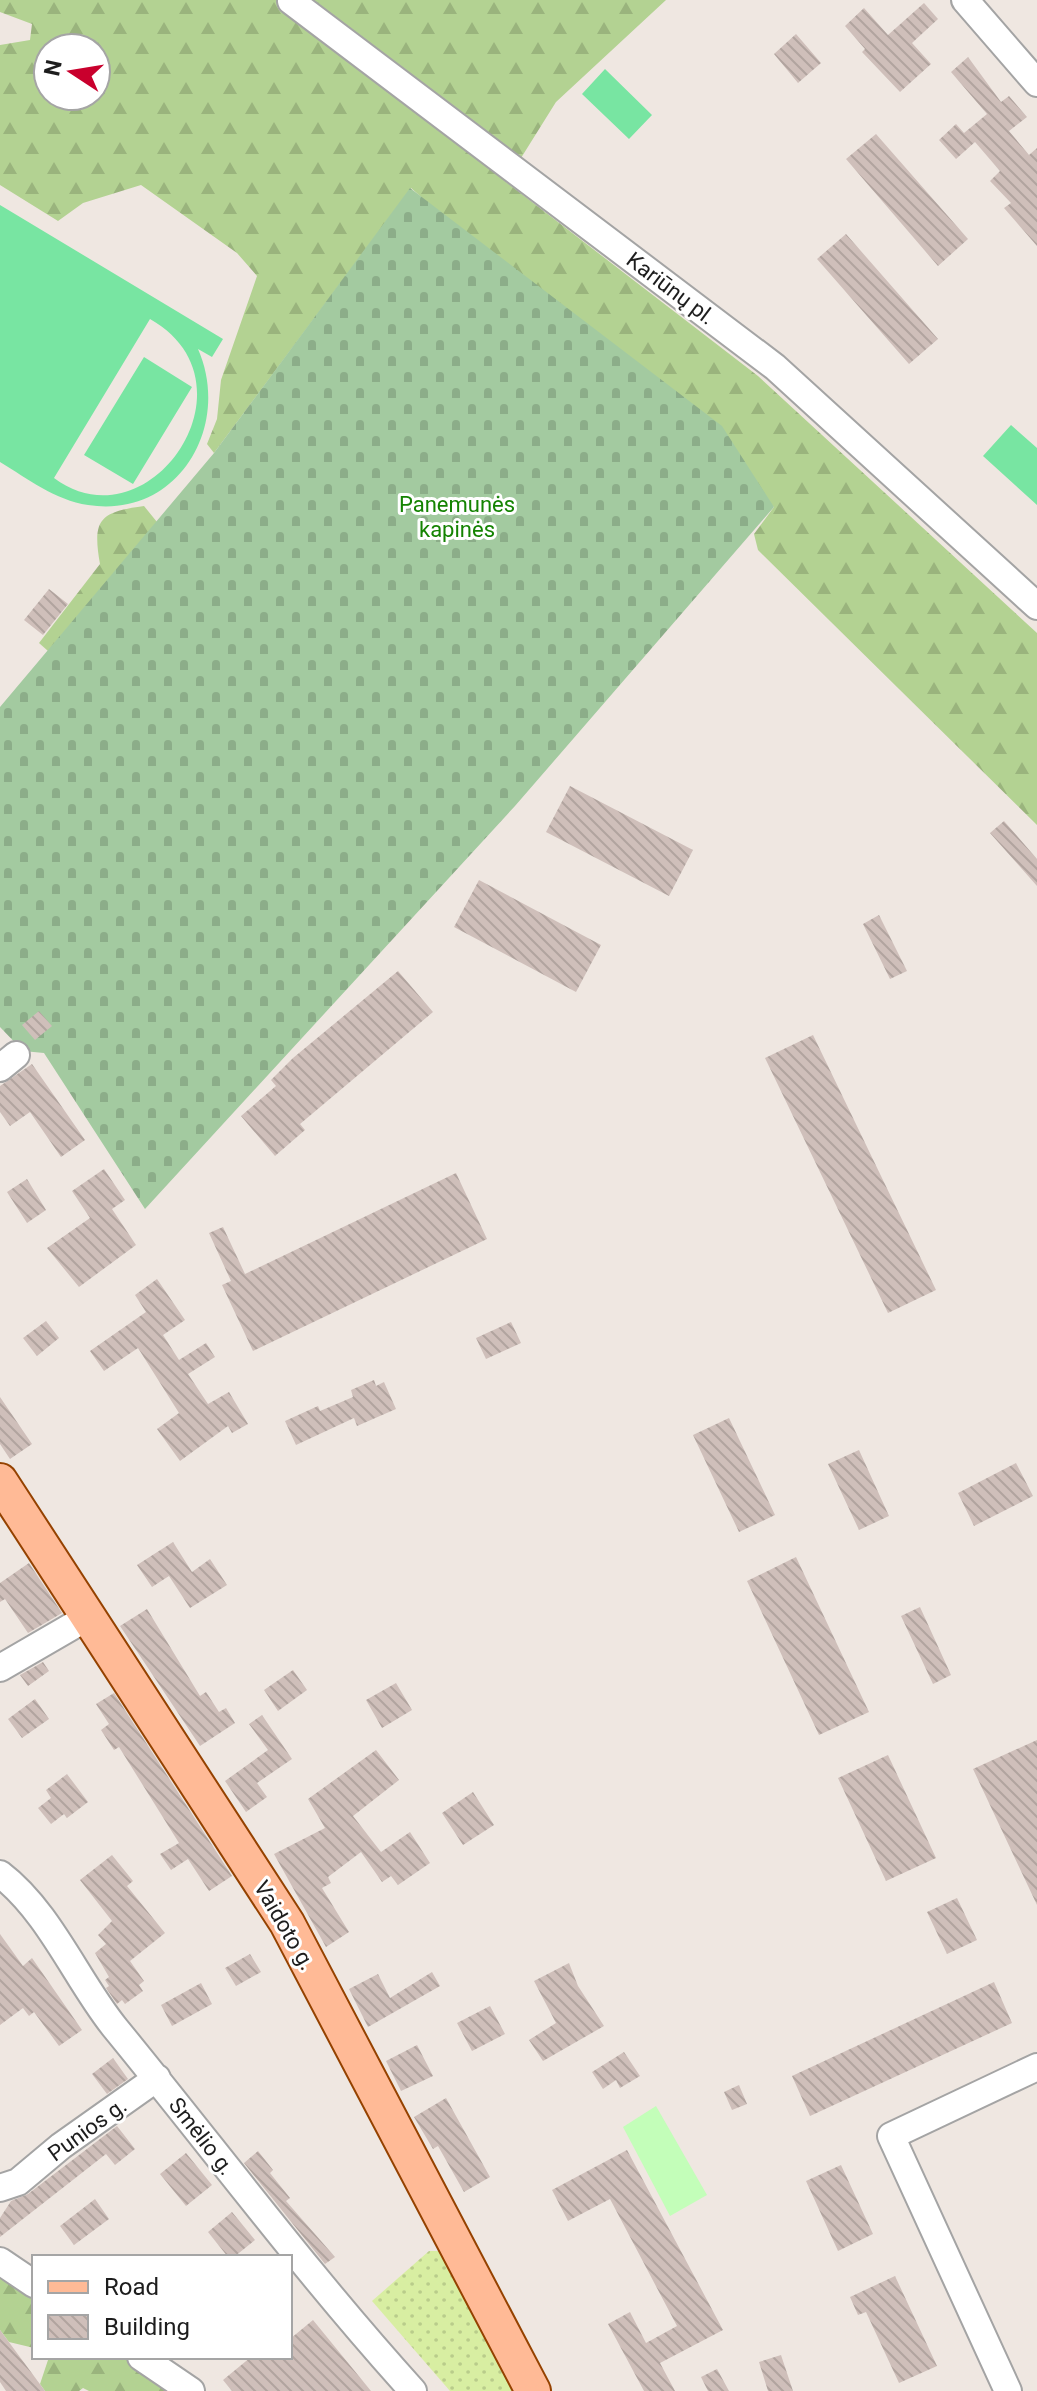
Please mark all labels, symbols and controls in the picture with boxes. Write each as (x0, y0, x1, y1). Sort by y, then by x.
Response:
north arrow (32, 32, 112, 112)
text: N (39, 58, 67, 78)
street label: Kariūnų pl. (622, 247, 720, 330)
park label: Panemunės kapinės (399, 492, 515, 542)
street label: Vaidoto g. (249, 1876, 320, 1974)
street label: Punios g. (43, 2093, 131, 2166)
street label: Smėlio g. (164, 2093, 239, 2180)
legend (32, 2255, 292, 2359)
text: Road (104, 2273, 159, 2301)
text: Building (104, 2313, 190, 2341)

